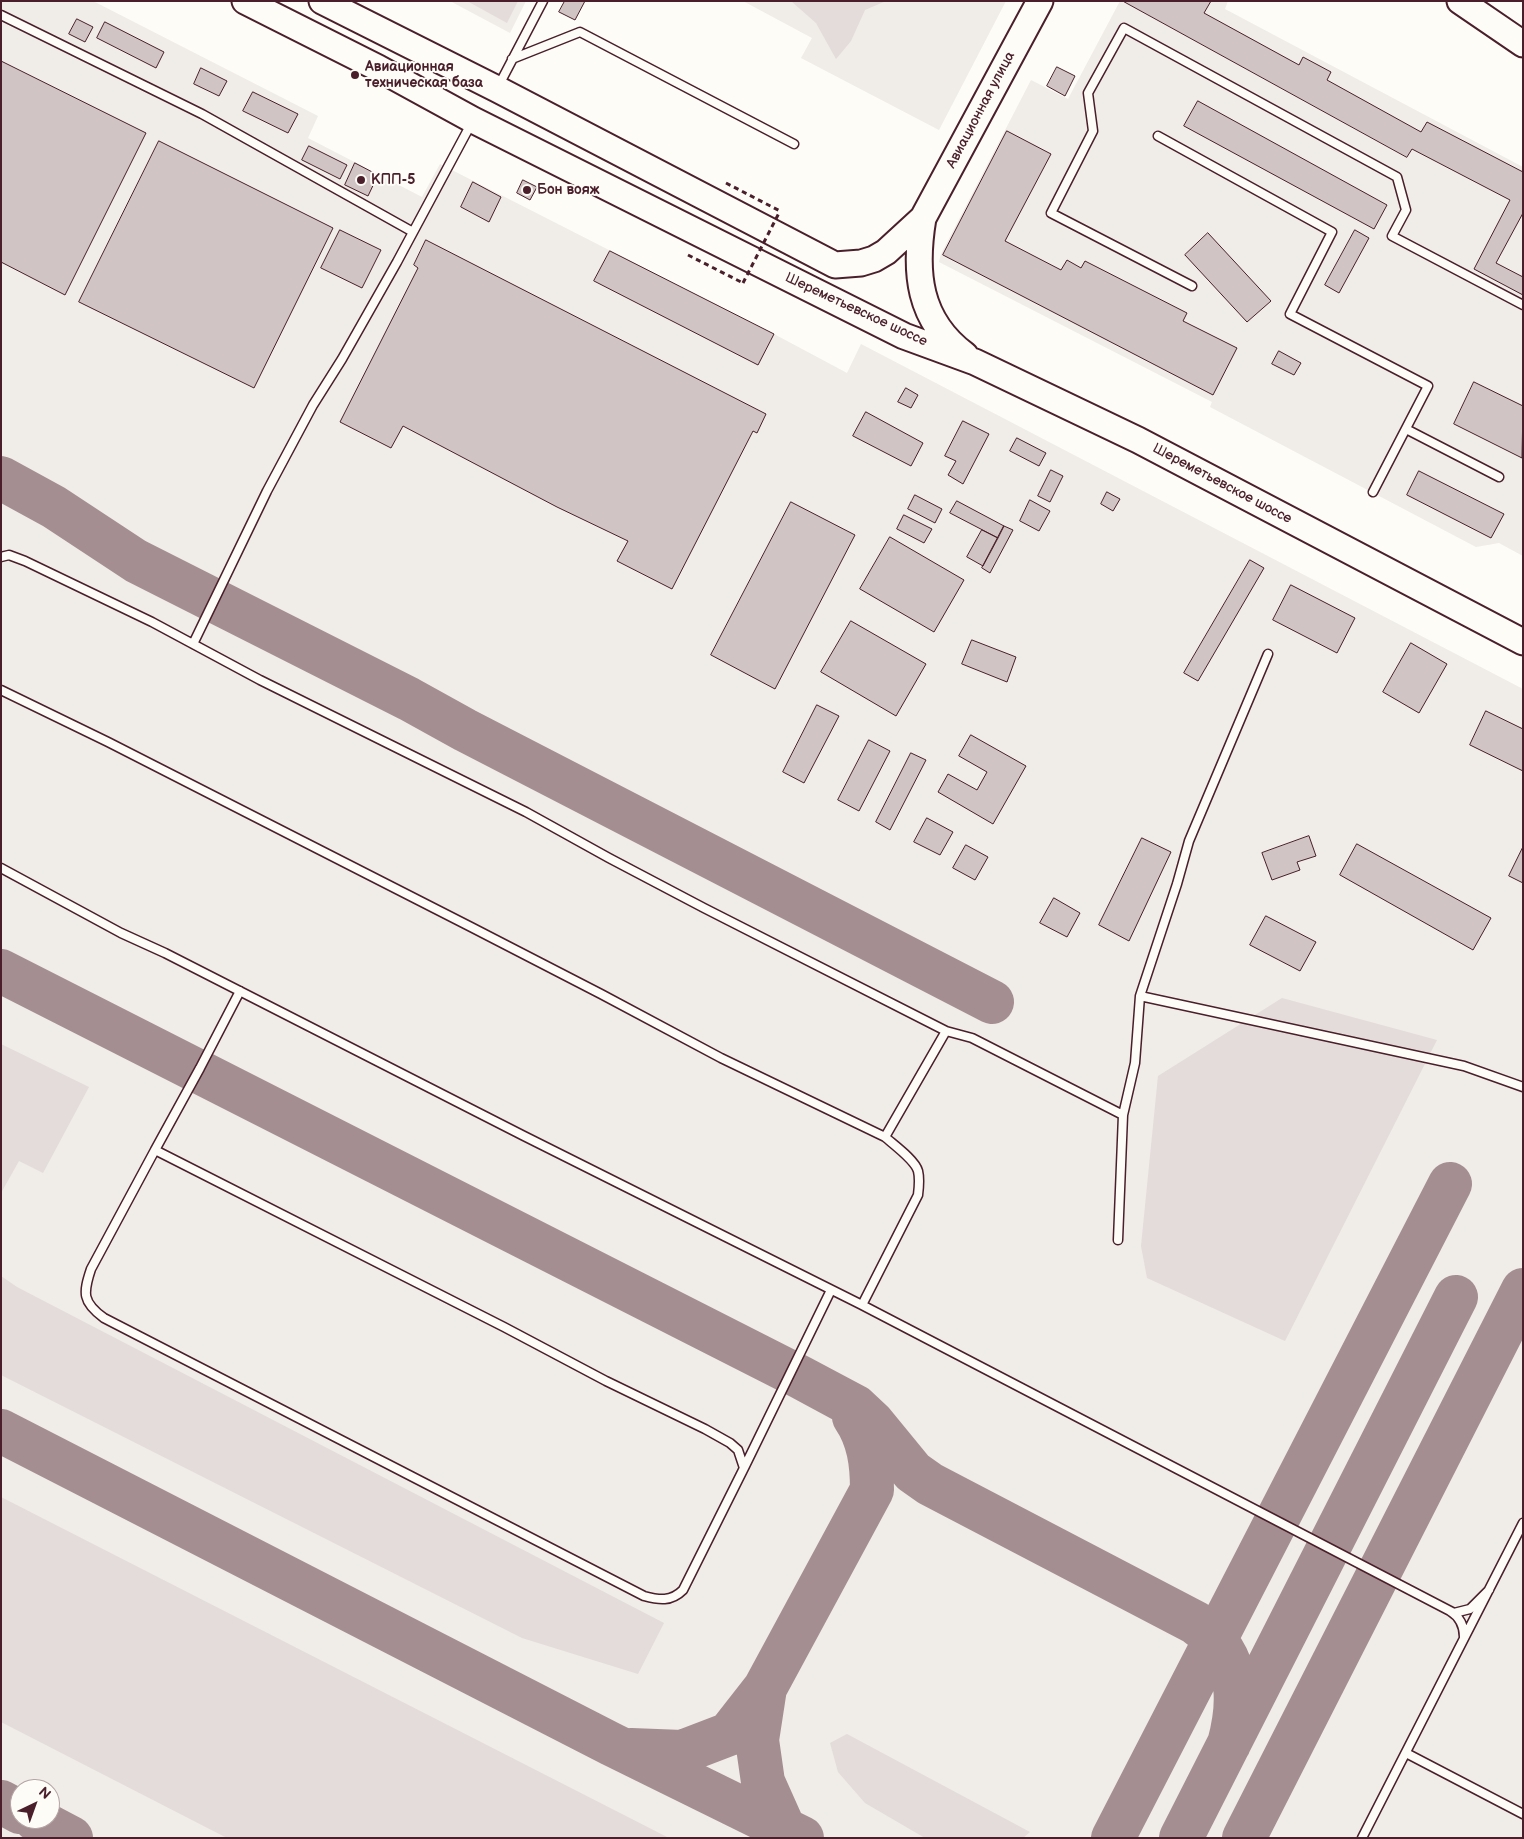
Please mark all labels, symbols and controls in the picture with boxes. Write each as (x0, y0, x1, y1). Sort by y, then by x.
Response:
street label: Авиационная улица (943, 49, 1019, 171)
place label: Авиационная техническая база (365, 59, 483, 92)
marker: Авиационная техническая база (349, 69, 361, 81)
place label: КПП-5 (371, 172, 415, 188)
marker: КПП-5 (355, 174, 367, 186)
place label: Бон вояж (537, 182, 600, 198)
marker: Бон вояж (521, 184, 533, 196)
street label: Шереметьевское шоссе (782, 270, 930, 350)
street label: Шереметьевское шоссе (1150, 440, 1294, 528)
north arrow (10, 1779, 60, 1829)
text: N (35, 1783, 54, 1803)

